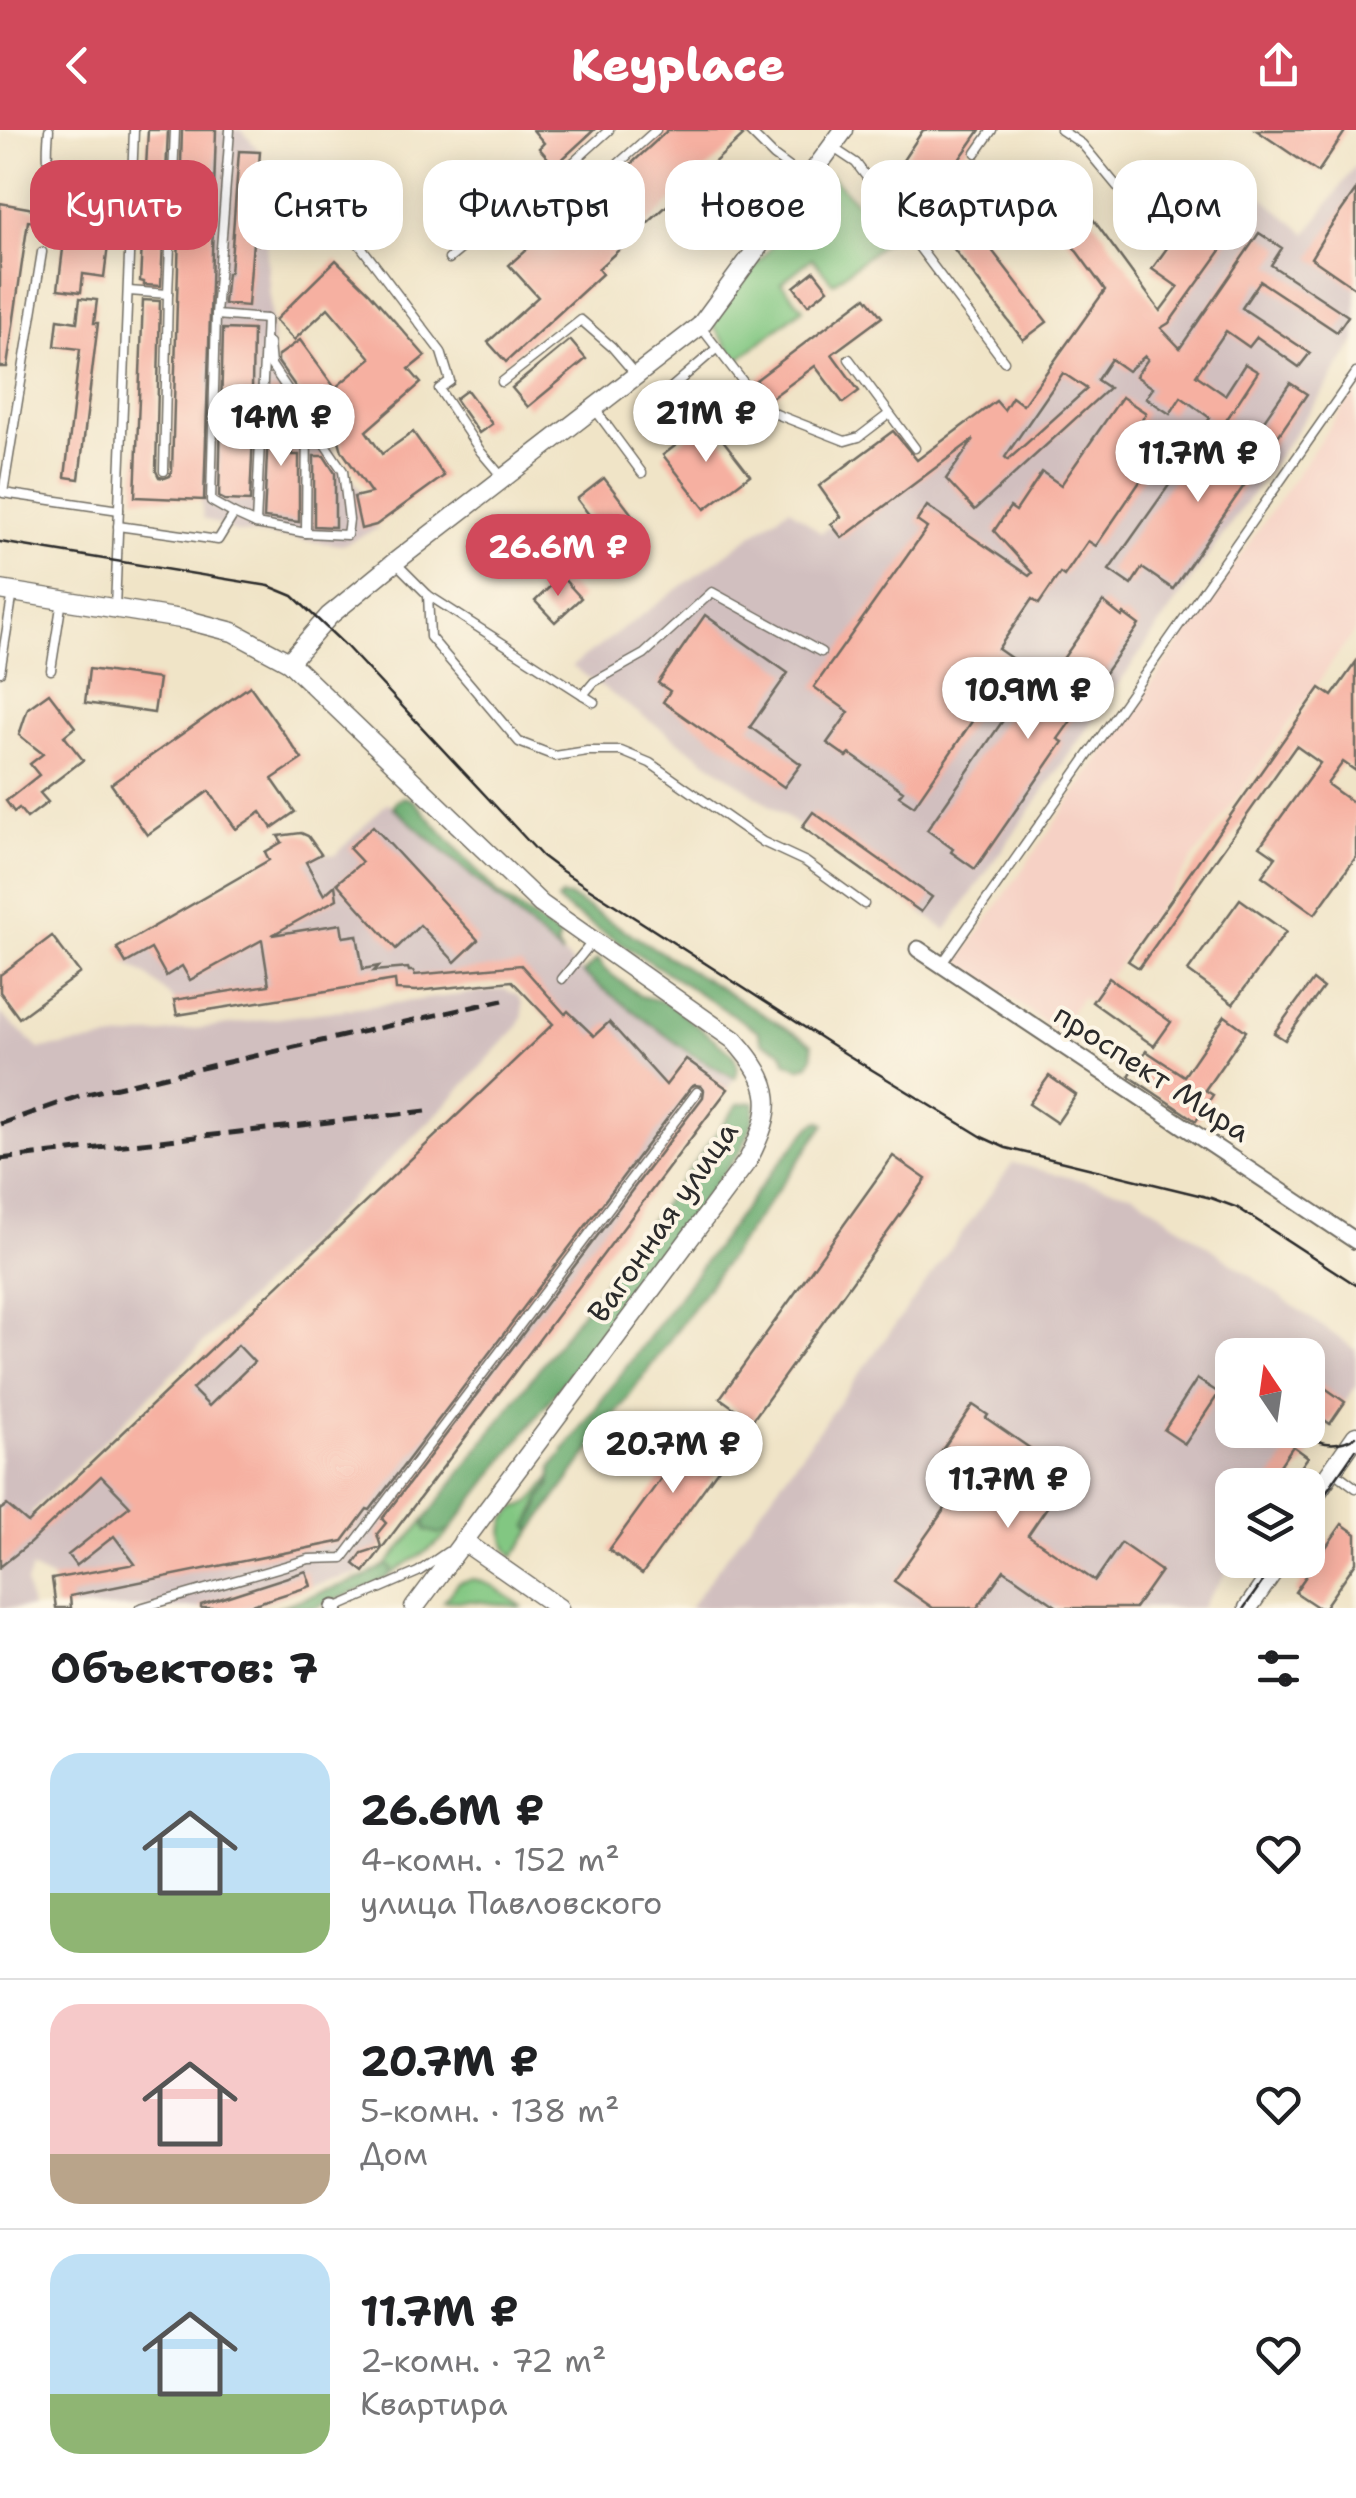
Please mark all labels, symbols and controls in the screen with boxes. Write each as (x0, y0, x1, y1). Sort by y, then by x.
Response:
text: Keyplace (571, 35, 785, 95)
icon: back (50, 38, 105, 93)
icon: share (1251, 38, 1306, 93)
chip: Купить (30, 160, 218, 250)
chip: Снять (238, 160, 403, 250)
chip: Фильтры (423, 160, 645, 250)
chip: Новое (665, 160, 841, 250)
chip: Квартира (861, 160, 1093, 250)
chip: Дом (1113, 160, 1257, 250)
pin: 21M ₽ (636, 380, 776, 465)
pin: 14M ₽ (211, 384, 351, 469)
text: 21M ₽ (655, 391, 757, 434)
text: 14M ₽ (230, 395, 332, 438)
pin: 11.7M ₽ (1106, 420, 1290, 505)
text: 11.7M ₽ (1137, 431, 1259, 474)
pin: 26.6M ₽ (466, 514, 650, 599)
text: 26.6M ₽ (488, 525, 628, 568)
pin: 10.9M ₽ (936, 657, 1120, 742)
text: 10.9M ₽ (964, 668, 1092, 711)
street label: проспект Мира (1046, 994, 1259, 1152)
street label: Вагонная улица (578, 1113, 748, 1331)
north arrow (1215, 1338, 1325, 1448)
map controls (1215, 1338, 1325, 1578)
pin: 20.7M ₽ (581, 1411, 765, 1496)
text: 20.7M ₽ (605, 1422, 741, 1465)
pin: 11.7M ₽ (916, 1446, 1100, 1531)
text: 11.7M ₽ (947, 1457, 1069, 1500)
button: layers (1215, 1468, 1325, 1578)
text: Объектов: 7 (50, 1640, 318, 1696)
icon: filters (1251, 1641, 1306, 1696)
text: 26.6M ₽ (360, 1782, 545, 1838)
icon: home (130, 1793, 250, 1913)
icon: heart (1251, 1826, 1306, 1881)
text: 4-комн. · 152 m² (360, 1838, 620, 1881)
text: улица Павловского (360, 1881, 662, 1924)
text: 20.7M ₽ (360, 2033, 539, 2089)
icon: home (130, 2044, 250, 2164)
icon: heart (1251, 2077, 1306, 2132)
text: 5-комн. · 138 m² (360, 2089, 620, 2132)
text: Дом (360, 2132, 428, 2175)
text: 11.7M ₽ (360, 2283, 519, 2339)
icon: home (130, 2294, 250, 2414)
icon: heart (1251, 2327, 1306, 2382)
text: 2-комн. · 72 m² (360, 2339, 607, 2382)
text: Квартира (360, 2382, 508, 2425)

